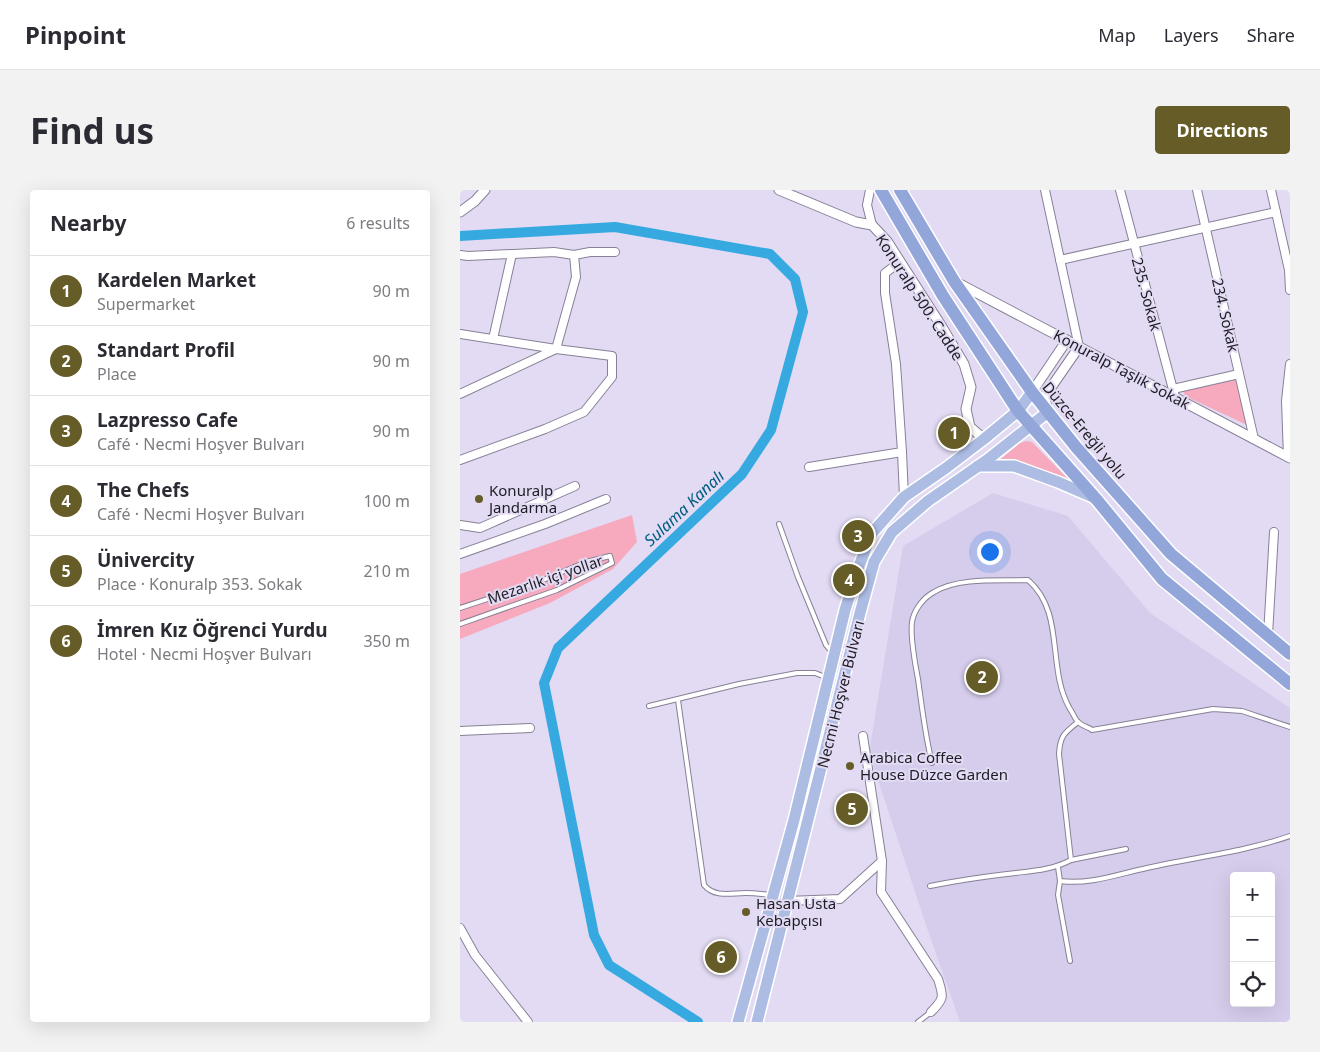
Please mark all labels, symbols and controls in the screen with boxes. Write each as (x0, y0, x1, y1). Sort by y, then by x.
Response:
text: Pinpoint (25, 18, 126, 51)
text: Map (1098, 23, 1136, 47)
text: Layers (1164, 23, 1219, 47)
text: Share (1247, 23, 1295, 47)
button: Directions (1155, 106, 1290, 154)
text: Find us (30, 107, 154, 154)
text: Nearby (50, 209, 126, 237)
text: 6 results (346, 212, 410, 234)
street label: Konuralp 500. Cadde (872, 230, 968, 364)
street label: 235. Sokak (1128, 255, 1166, 333)
text: Kardelen Market (97, 267, 256, 293)
street label: 234. Sokak (1208, 276, 1244, 354)
text: 1 (61, 280, 71, 302)
text: 90 m (373, 280, 410, 302)
text: Supermarket (97, 293, 195, 315)
street label: Konuralp Taşlık Sokak (1050, 324, 1194, 414)
text: Standart Profil (97, 337, 235, 363)
text: 2 (61, 350, 71, 372)
text: 90 m (373, 350, 410, 372)
text: Place (97, 363, 137, 385)
street label: Düzce-Ereğli yolu (1038, 377, 1132, 483)
text: Lazpresso Cafe (97, 407, 238, 433)
pin: 1 (938, 414, 970, 452)
text: 3 (61, 420, 71, 442)
text: 90 m (373, 420, 410, 442)
text: Café · Necmi Hoşver Bulvarı (97, 433, 305, 455)
water label: Sulama Kanalı (639, 465, 729, 551)
text: The Chefs (97, 477, 189, 503)
place label: Konuralp Jandarma (487, 480, 557, 517)
text: 4 (61, 490, 71, 512)
text: 100 m (363, 490, 410, 512)
marker: Konuralp Jandarma (473, 493, 485, 505)
text: Café · Necmi Hoşver Bulvarı (97, 503, 305, 525)
pin: 3 (842, 517, 874, 555)
your location (977, 539, 1003, 565)
text: Ünivercity (97, 547, 194, 573)
street label: Mezarlık içi yollar (484, 550, 606, 608)
text: 5 (61, 560, 71, 582)
text: 210 m (363, 560, 410, 582)
pin: 4 (833, 561, 865, 599)
text: Place · Konuralp 353. Sokak (97, 573, 302, 595)
text: İmren Kız Öğrenci Yurdu (97, 617, 328, 643)
street label: Necmi Hoşver Bulvarı (812, 618, 868, 770)
text: 6 (61, 630, 71, 652)
text: 350 m (363, 630, 410, 652)
text: Hotel · Necmi Hoşver Bulvarı (97, 643, 312, 665)
pin: 2 (966, 658, 998, 696)
place label: Arabica Coffee House Düzce Garden (860, 747, 1008, 784)
marker: Arabica Coffee House Düzce Garden (844, 760, 856, 772)
pin: 5 (836, 790, 868, 828)
map controls (1230, 872, 1275, 1007)
button: + (1230, 872, 1275, 917)
place label: Hasan Usta Kebapçısı (756, 893, 836, 930)
marker: Hasan Usta Kebapçısı (740, 906, 752, 918)
button: − (1230, 917, 1275, 962)
pin: 6 (705, 938, 737, 976)
button: locate (1230, 962, 1275, 1007)

